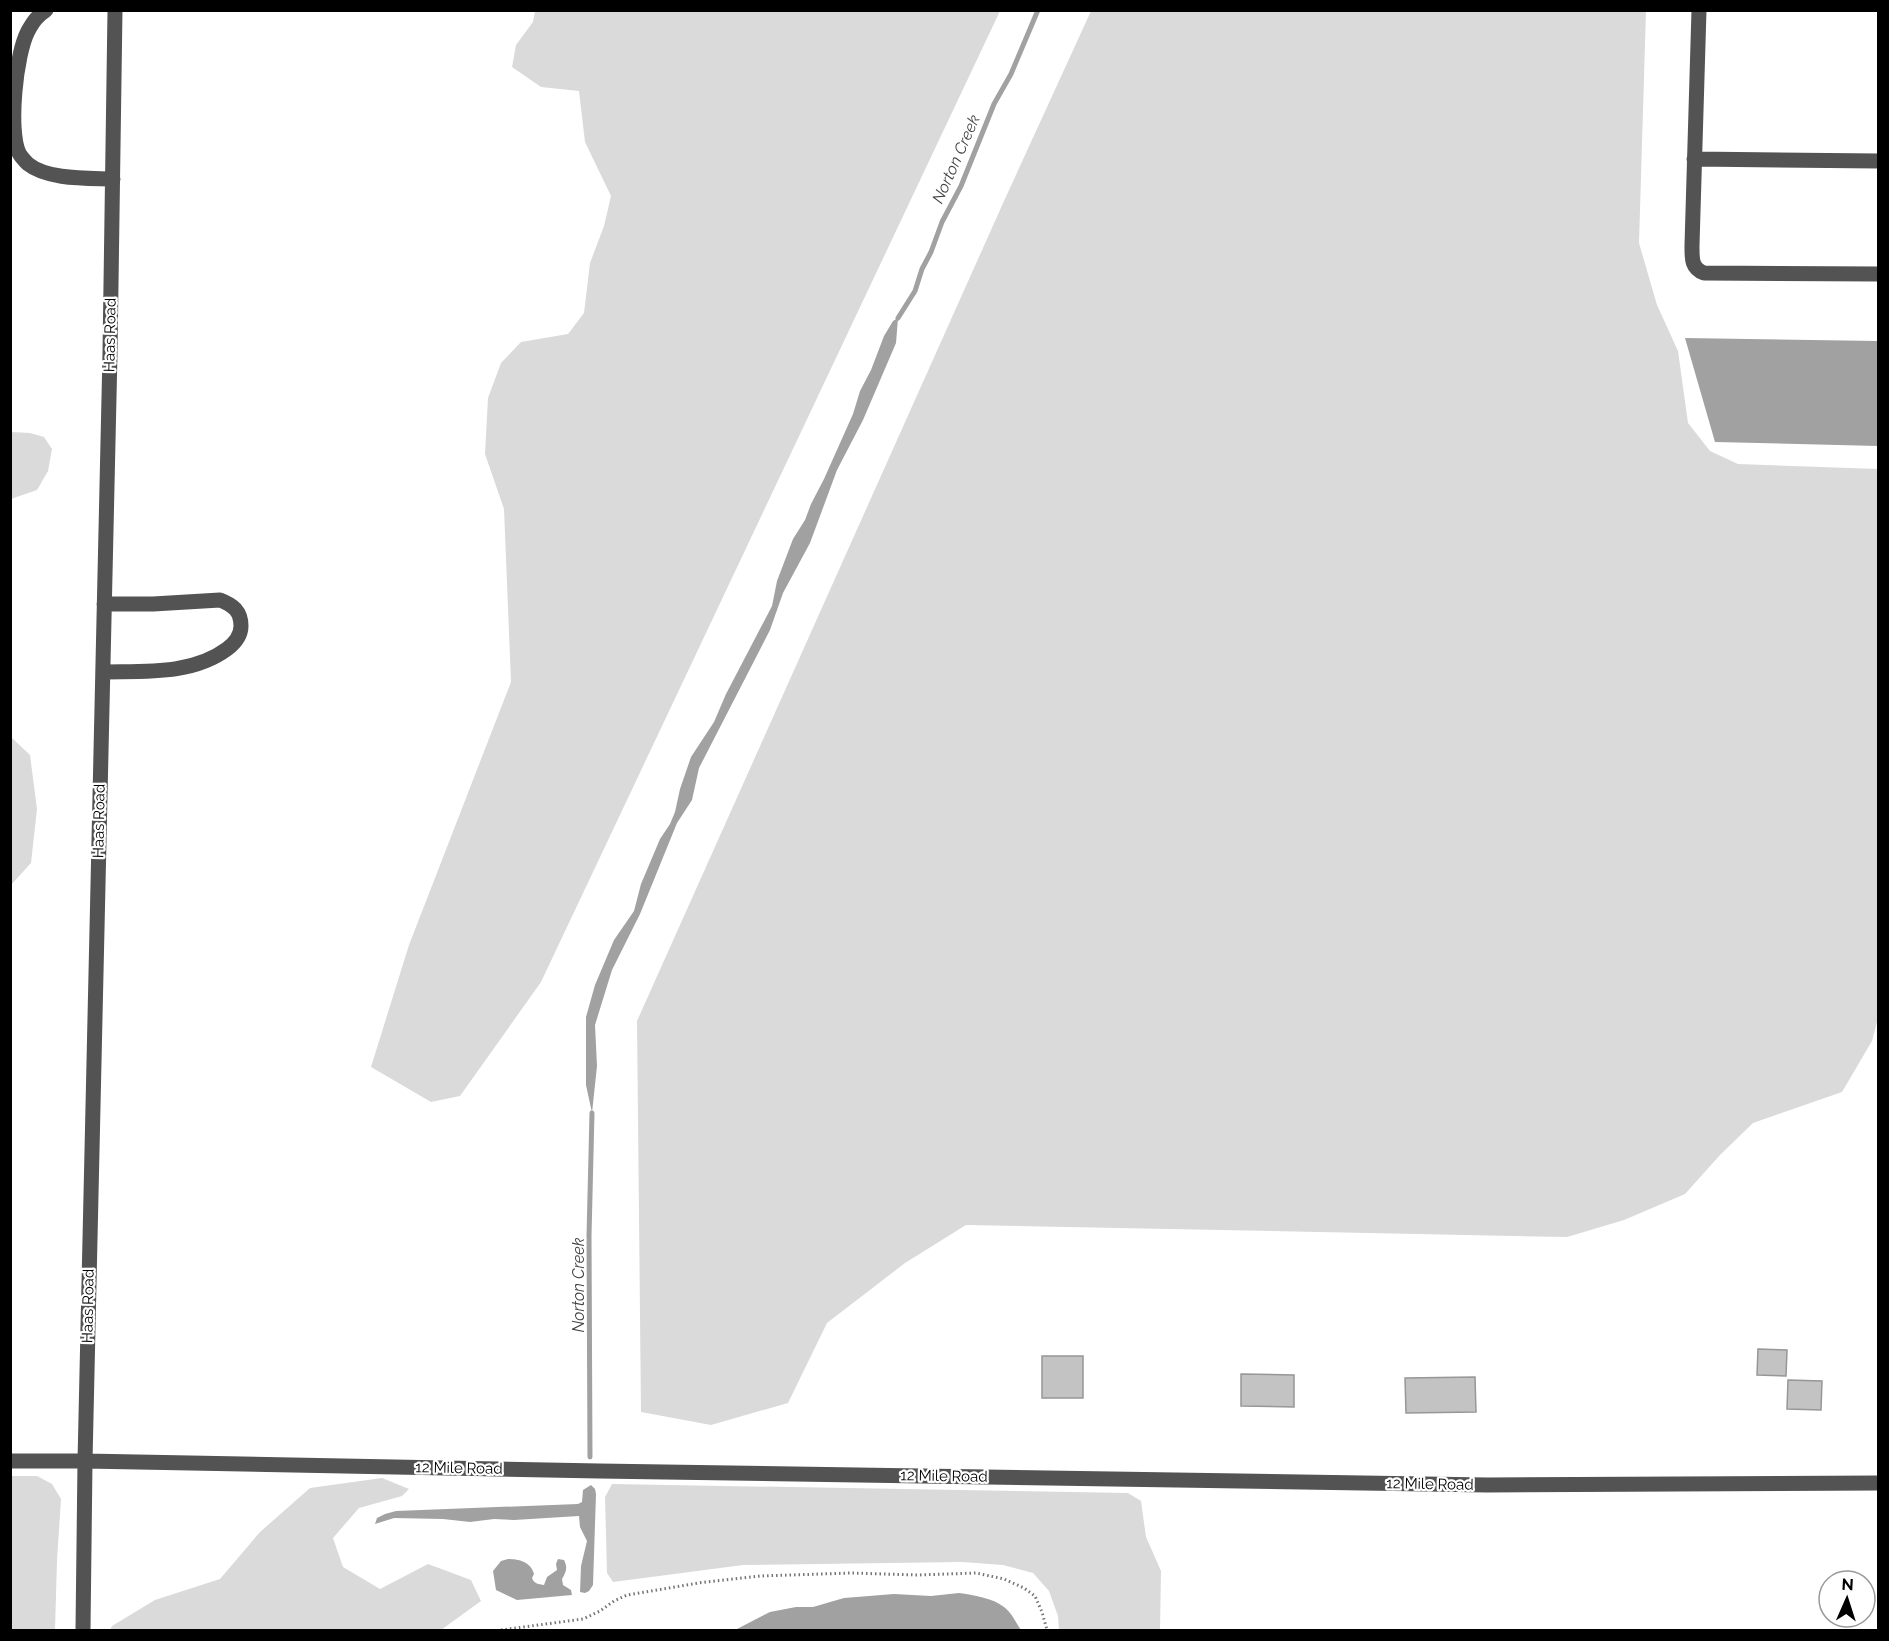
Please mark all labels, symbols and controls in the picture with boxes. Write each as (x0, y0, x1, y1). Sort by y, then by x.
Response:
water label: Norton Creek (928, 111, 984, 206)
street label: Haas Road (100, 298, 120, 372)
street label: Haas Road (89, 784, 109, 858)
water label: Norton Creek (569, 1237, 588, 1332)
street label: Haas Road (78, 1269, 98, 1343)
street label: 12 Mile Road (415, 1458, 503, 1478)
street label: 12 Mile Road (900, 1466, 988, 1486)
street label: 12 Mile Road (1386, 1474, 1474, 1494)
north arrow (1817, 1569, 1877, 1629)
text: N (1841, 1575, 1854, 1594)

